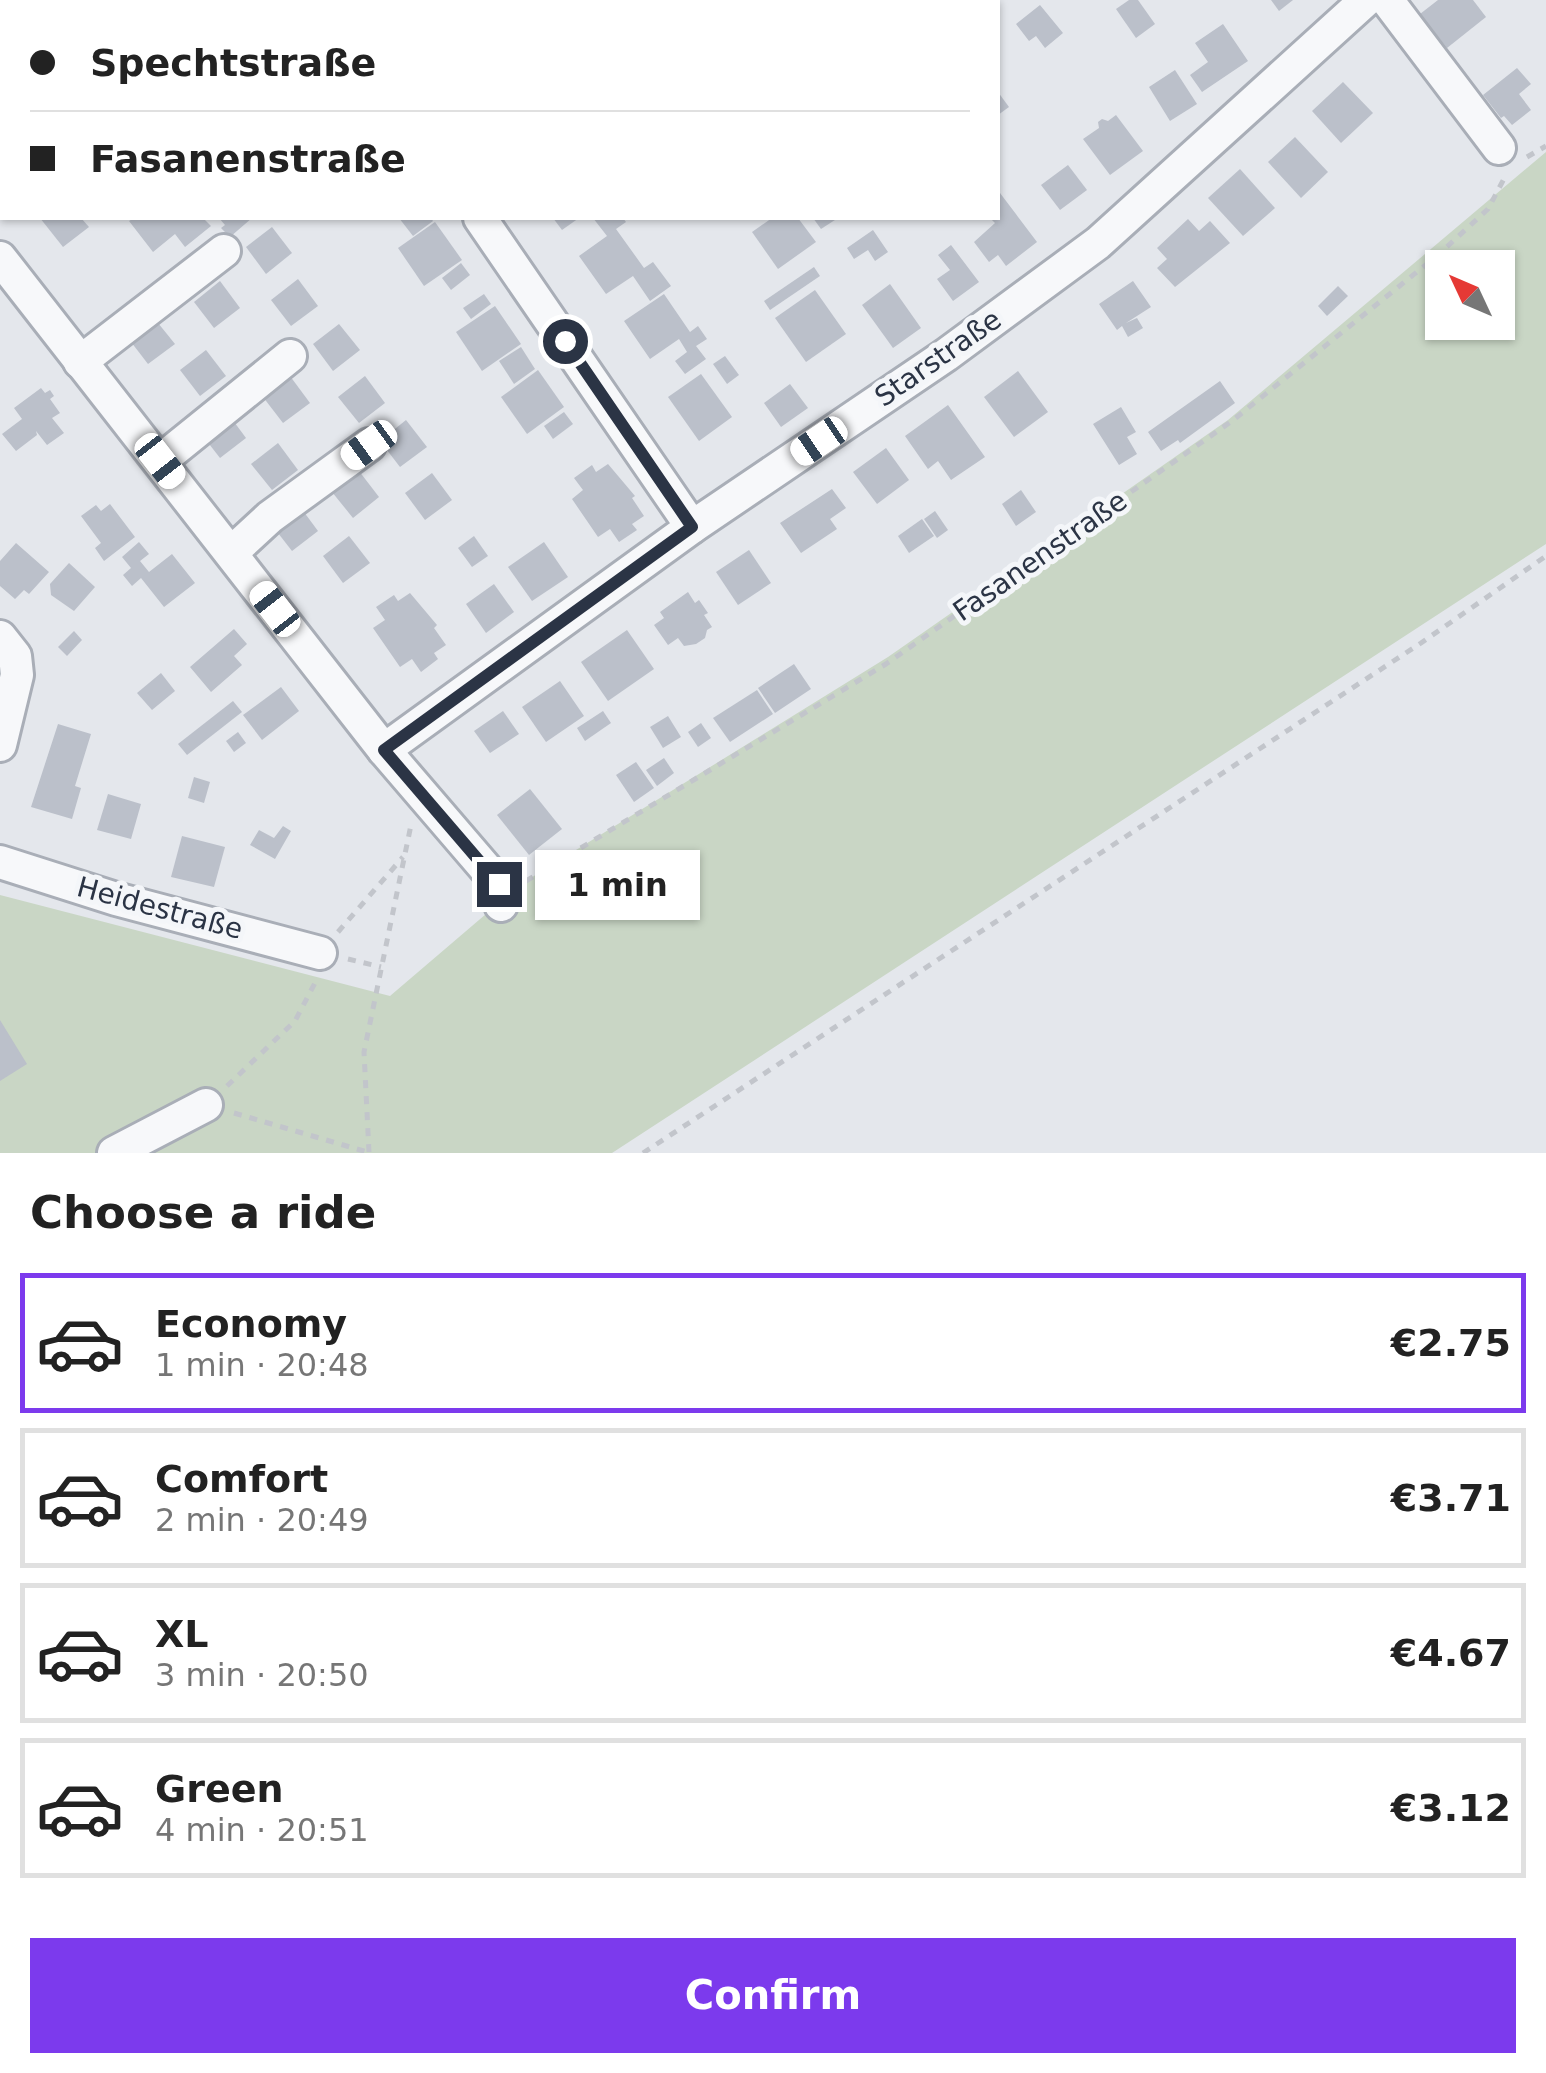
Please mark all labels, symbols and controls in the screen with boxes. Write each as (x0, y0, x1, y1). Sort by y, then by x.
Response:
text: Spechtstraße (90, 41, 376, 85)
text: Fasanenstraße (90, 137, 406, 181)
north arrow (1425, 250, 1515, 340)
map controls (1425, 250, 1515, 340)
street label: Starstraße (869, 302, 1007, 414)
route start (543, 319, 588, 364)
car (786, 412, 852, 470)
car (336, 415, 402, 475)
car (130, 428, 190, 494)
street label: Fasanenstraße (947, 484, 1133, 628)
car (245, 576, 305, 642)
callout: 1 min (534, 849, 699, 919)
route end (477, 862, 522, 907)
text: 1 min (567, 866, 668, 904)
street label: Heidestraße (74, 870, 246, 946)
text: Choose a ride (30, 1186, 376, 1239)
icon: car (35, 1298, 125, 1388)
text: Economy (155, 1302, 347, 1346)
text: €2.75 (1391, 1321, 1511, 1365)
text: 1 min · 20:48 (155, 1346, 369, 1384)
icon: car (35, 1453, 125, 1543)
text: Comfort (155, 1457, 328, 1501)
text: €3.71 (1391, 1476, 1511, 1520)
text: 2 min · 20:49 (155, 1501, 369, 1539)
icon: car (35, 1608, 125, 1698)
text: XL (155, 1612, 209, 1656)
text: €4.67 (1391, 1631, 1511, 1675)
text: 3 min · 20:50 (155, 1656, 369, 1694)
icon: car (35, 1763, 125, 1853)
text: Green (155, 1767, 284, 1811)
text: €3.12 (1391, 1786, 1511, 1830)
text: 4 min · 20:51 (155, 1811, 369, 1849)
button: Confirm (30, 1938, 1516, 2053)

